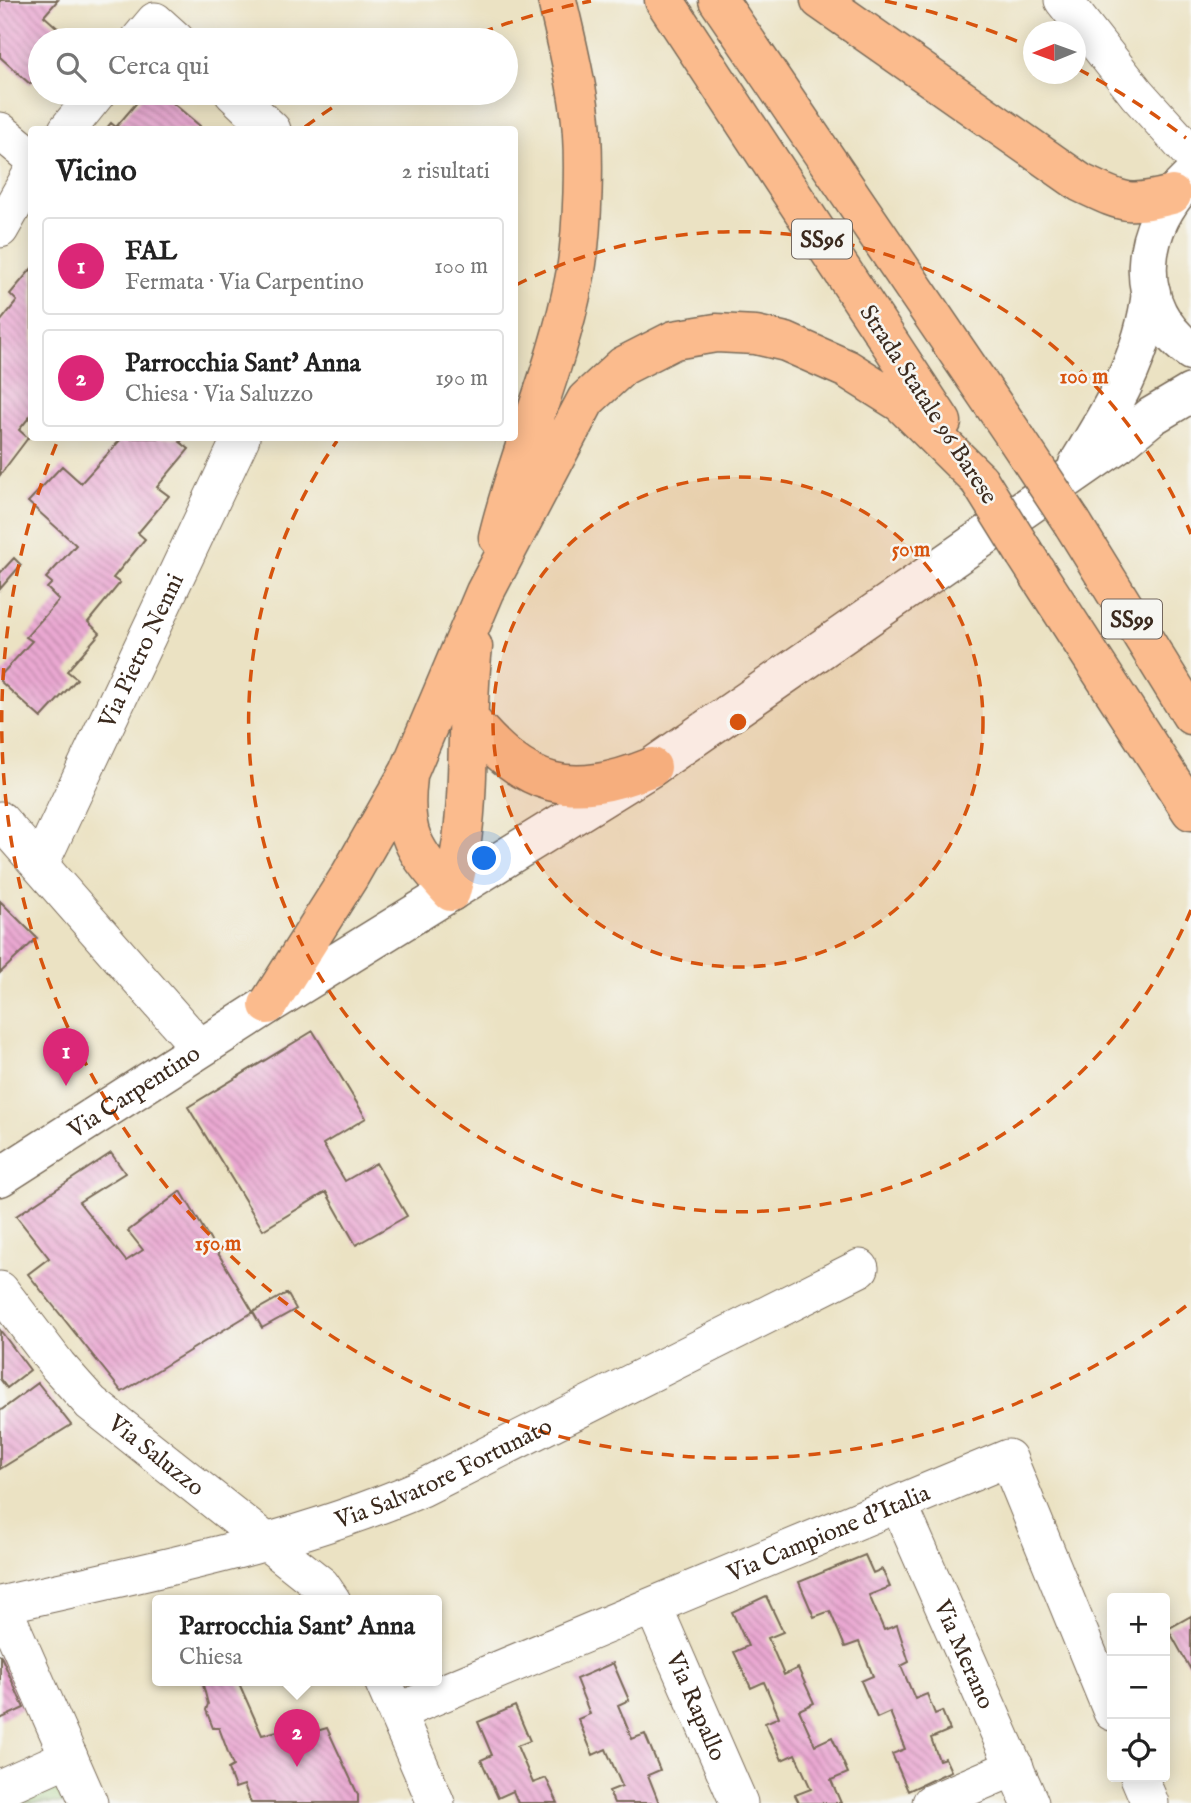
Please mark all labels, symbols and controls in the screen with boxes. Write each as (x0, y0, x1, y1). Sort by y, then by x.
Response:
north arrow (1023, 21, 1086, 84)
search box (28, 28, 518, 105)
icon: search (52, 48, 90, 86)
text: Cerca qui (108, 50, 209, 83)
text: Vicino (56, 153, 137, 191)
text: 2 risultati (401, 157, 490, 186)
road number: SS96 (792, 220, 852, 258)
text: FAL (125, 235, 177, 268)
text: 1 (77, 252, 85, 281)
text: 100 m (434, 252, 488, 281)
text: Fermata · Via Carpentino (125, 268, 364, 297)
street label: Strada Statale 96 Barese (852, 299, 1004, 510)
text: Parrocchia Sant' Anna (125, 347, 361, 380)
text: 2 (76, 364, 86, 393)
text: 190 m (435, 364, 488, 393)
text: 100 m (1059, 364, 1109, 391)
text: Chiesa · Via Saluzzo (125, 380, 313, 409)
text: 50 m (892, 537, 931, 564)
street label: Via Pietro Nenni (92, 569, 192, 734)
road number: SS99 (1102, 600, 1162, 638)
centre of rings (726, 710, 750, 734)
your location (467, 841, 501, 875)
pin: 1 (43, 1028, 89, 1086)
street label: Via Carpentino (62, 1038, 207, 1147)
text: 150 m (195, 1231, 242, 1258)
street label: Via Saluzzo (101, 1408, 210, 1504)
street label: Via Salvatore Fortunato (330, 1411, 558, 1537)
street label: Via Campione d'Italia (722, 1478, 935, 1590)
map controls (1107, 1593, 1170, 1782)
button: + (1107, 1593, 1170, 1656)
popup (152, 1595, 442, 1686)
street label: Via Merano (925, 1595, 1001, 1714)
text: Parrocchia Sant' Anna (179, 1610, 415, 1643)
text: Chiesa (179, 1643, 242, 1672)
street label: Via Rapallo (658, 1647, 733, 1766)
button: − (1107, 1656, 1170, 1719)
pin: 2 (274, 1709, 320, 1767)
button: locate (1107, 1719, 1170, 1782)

